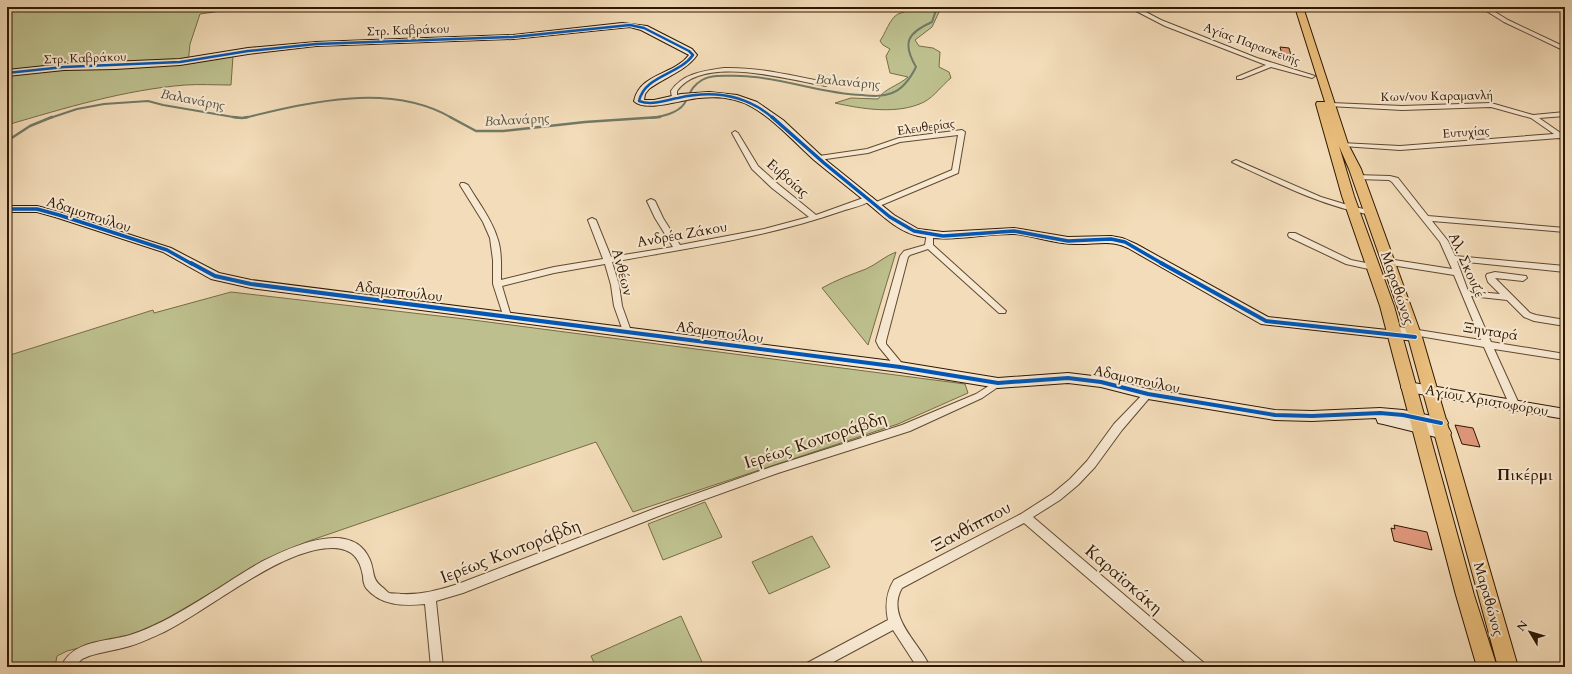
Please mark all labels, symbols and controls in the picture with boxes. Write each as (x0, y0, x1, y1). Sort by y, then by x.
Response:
street label: Αγίας Παρασκευής (1201, 19, 1303, 70)
street label: Στρ. Καβράκου (366, 21, 450, 39)
street label: Στρ. Καβράκου (43, 49, 127, 67)
water label: Βαλανάρης (815, 70, 882, 94)
water label: Βαλανάρης (159, 85, 227, 115)
street label: Κων/νου Καραμανλή (1381, 87, 1493, 105)
water label: Βαλανάρης (484, 109, 550, 131)
street label: Ελευθερίας (896, 115, 956, 139)
street label: Ευτυχίας (1442, 122, 1490, 142)
street label: Ευβοίας (762, 155, 813, 202)
street label: Αδαμοπούλου (44, 192, 134, 237)
street label: Ανδρέα Ζάκου (636, 217, 729, 252)
street label: Αλ. Σκουζέ (1444, 230, 1489, 301)
street label: Ανθέων (607, 247, 638, 298)
street label: Μαραθώνος (1376, 249, 1419, 327)
street label: Αδαμοπούλου (354, 277, 444, 306)
street label: Αδαμοπούλου (675, 317, 765, 348)
street label: Ξηνταρά (1462, 318, 1520, 345)
street label: Αδαμοπούλου (1092, 361, 1182, 398)
street label: Αγίου Χριστοφόρου (1424, 380, 1550, 421)
street label: Ιερέως Κοντοράβδη (741, 407, 889, 474)
district label: Πικέρμι (1497, 464, 1553, 486)
street label: Ξανθίππου (928, 496, 1015, 557)
street label: Ιερέως Κοντοράβδη (437, 514, 584, 589)
street label: Καραϊσκάκη (1080, 539, 1167, 619)
street label: Μαραθώνος (1469, 560, 1508, 638)
north arrow (1510, 612, 1550, 652)
text: N (1514, 617, 1532, 635)

